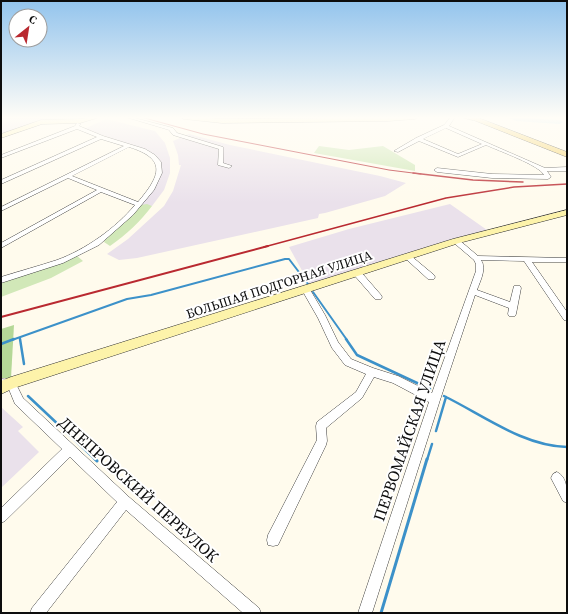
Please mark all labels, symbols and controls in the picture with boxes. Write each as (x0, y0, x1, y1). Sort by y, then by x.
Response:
north arrow (8, 8, 48, 48)
text: С (26, 12, 40, 28)
street label: БОЛЬШАЯ ПОДГОРНАЯ УЛИЦА (184, 246, 375, 323)
street label: ПЕРВОМАЙСКАЯ УЛИЦА (368, 336, 451, 524)
street label: ДНЕПРОВСКИЙ ПЕРЕУЛОК (54, 411, 224, 567)

